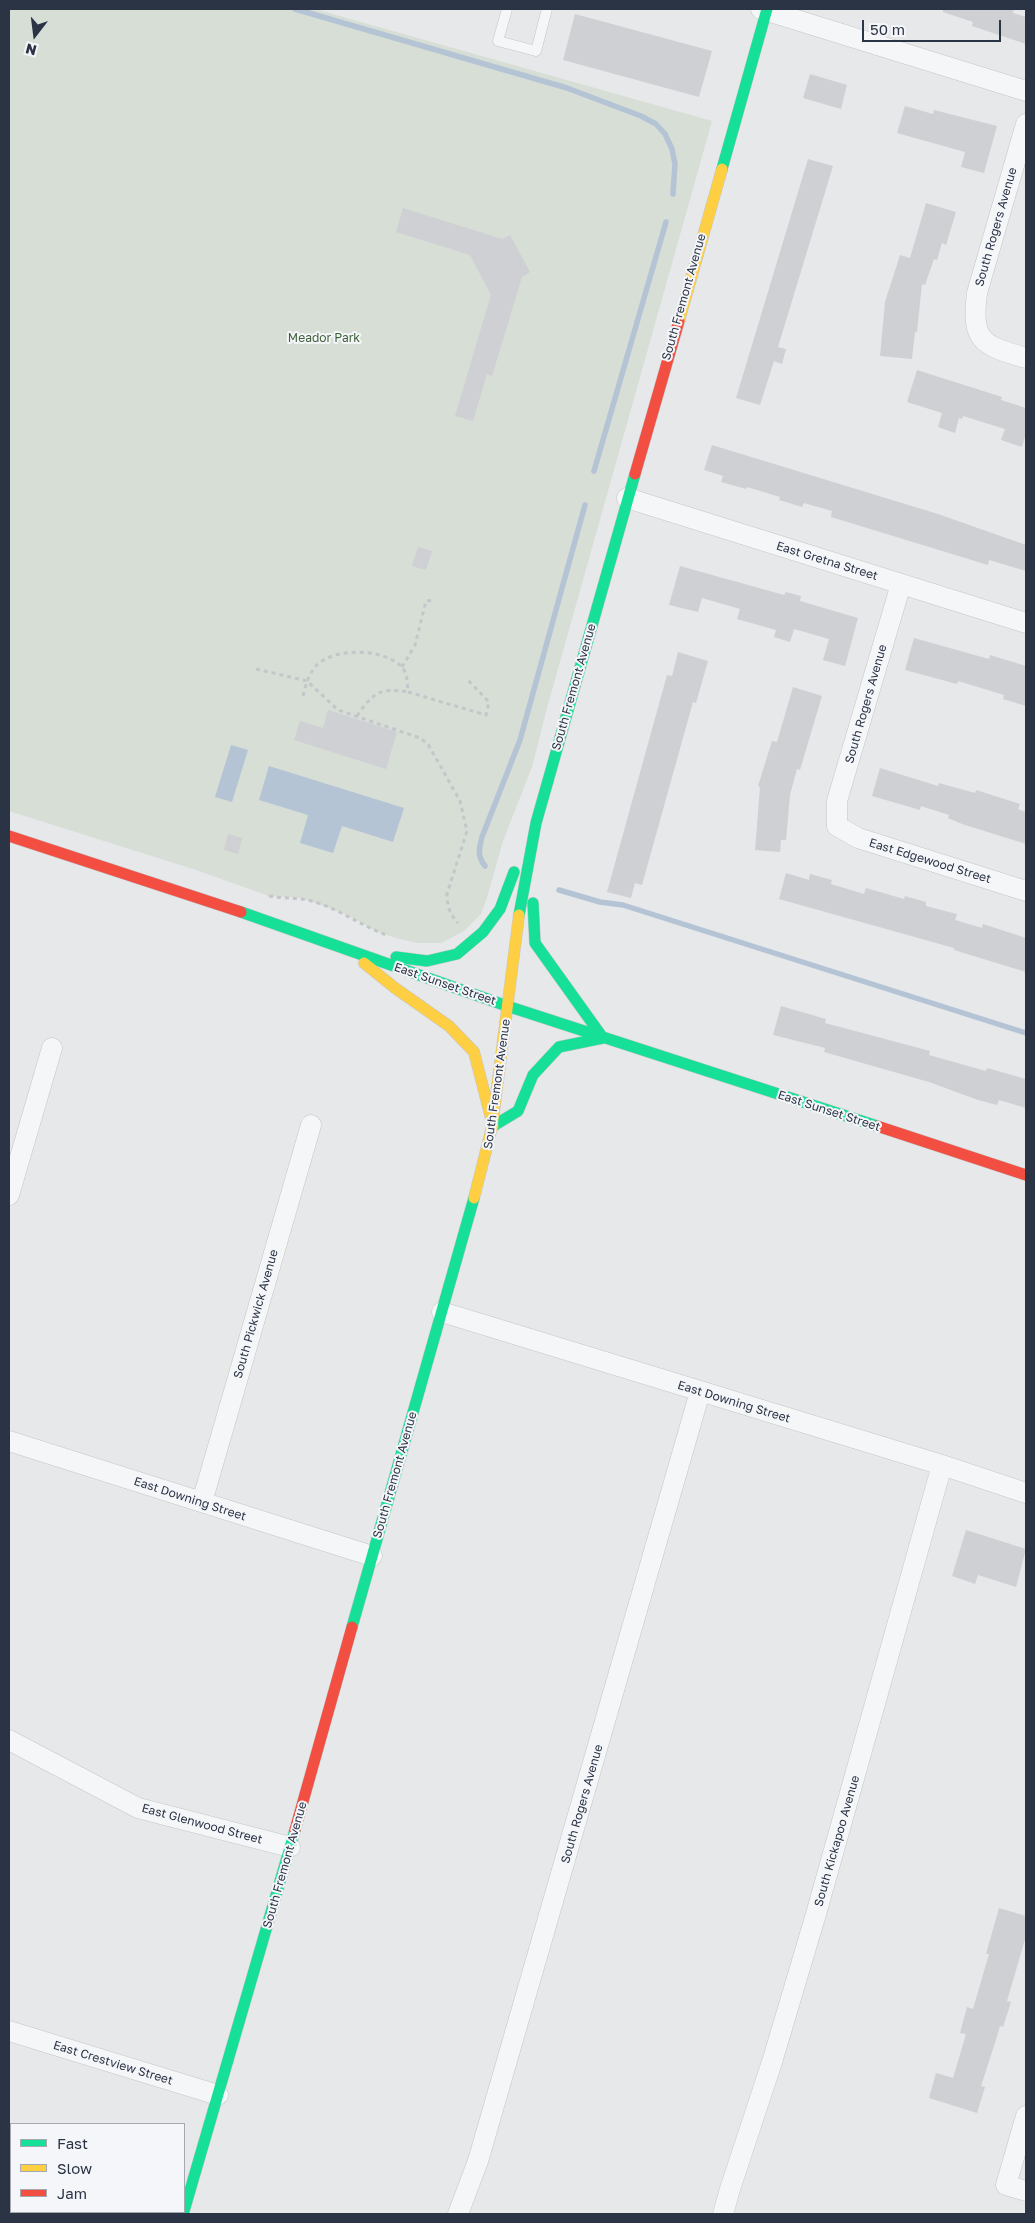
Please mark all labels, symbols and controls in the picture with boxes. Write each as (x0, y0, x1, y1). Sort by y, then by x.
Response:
north arrow (10, 10, 60, 60)
scale bar (865, 10, 1004, 42)
text: 50 m (870, 20, 905, 38)
text: N (24, 40, 38, 60)
street label: South Rogers Avenue (972, 166, 1020, 288)
street label: South Fremont Avenue (659, 232, 709, 362)
park label: Meador Park (288, 331, 360, 345)
street label: East Gretna Street (774, 539, 880, 583)
street label: South Fremont Avenue (549, 622, 599, 752)
street label: South Rogers Avenue (842, 643, 890, 765)
street label: East Edgewood Street (867, 836, 993, 886)
street label: East Sunset Street (392, 960, 498, 1008)
street label: South Fremont Avenue (481, 1018, 513, 1150)
street label: East Sunset Street (776, 1088, 882, 1134)
street label: South Pickwick Avenue (231, 1248, 281, 1380)
street label: East Downing Street (676, 1378, 792, 1426)
street label: South Fremont Avenue (370, 1410, 420, 1540)
street label: East Downing Street (132, 1474, 248, 1524)
street label: South Rogers Avenue (558, 1743, 606, 1865)
street label: South Kickapoo Avenue (811, 1774, 863, 1908)
street label: South Fremont Avenue (260, 1800, 310, 1930)
street label: East Glenwood Street (140, 1801, 264, 1847)
street label: East Crestview Street (51, 2038, 175, 2088)
legend (10, 2123, 185, 2213)
text: Fast (57, 2134, 88, 2152)
text: Slow (57, 2159, 92, 2177)
text: Jam (57, 2184, 87, 2202)

